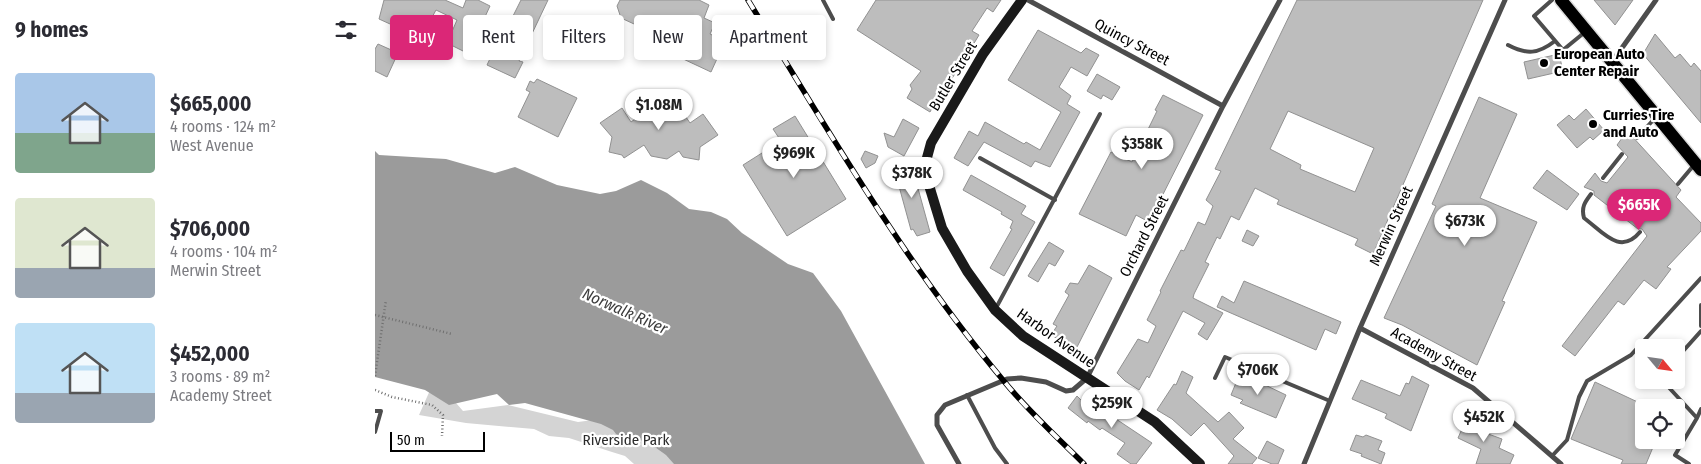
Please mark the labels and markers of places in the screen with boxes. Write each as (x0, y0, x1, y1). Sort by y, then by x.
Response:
place label: European Auto Center Repair (1554, 45, 1645, 80)
marker: European Auto Center Repair (1538, 57, 1550, 69)
pin: $1.08M (618, 88, 700, 131)
place label: Curries Tire and Auto (1603, 106, 1675, 141)
marker: Curries Tire and Auto (1587, 118, 1599, 130)
pin: $358K (1107, 128, 1177, 170)
pin: $969K (759, 136, 829, 179)
pin: $378K (877, 156, 947, 199)
pin: $665K (1604, 188, 1674, 231)
pin: $673K (1430, 204, 1500, 247)
pin: $706K (1223, 354, 1293, 396)
pin: $259K (1077, 386, 1147, 429)
pin: $452K (1449, 400, 1519, 443)

